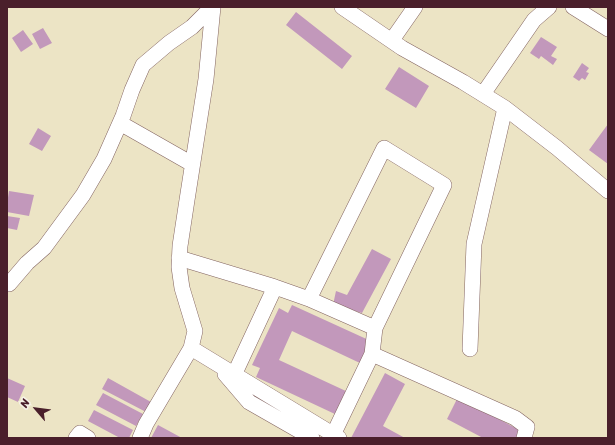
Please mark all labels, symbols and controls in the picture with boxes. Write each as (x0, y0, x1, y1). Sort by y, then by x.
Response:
north arrow (16, 389, 56, 429)
text: N (15, 395, 35, 411)

